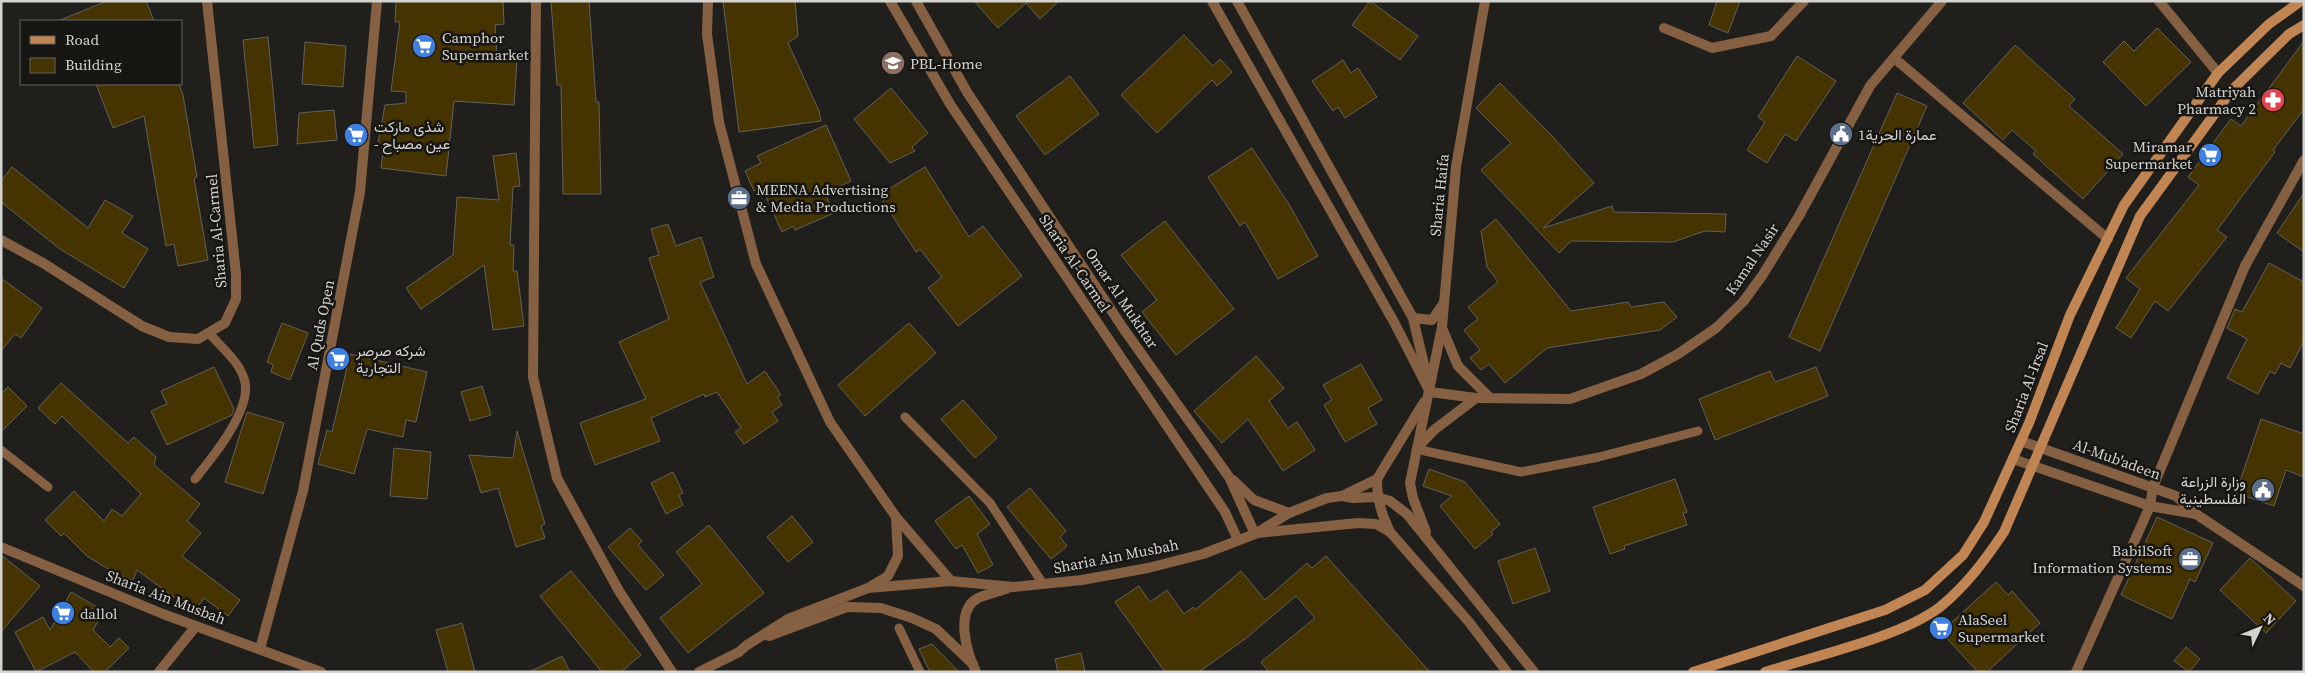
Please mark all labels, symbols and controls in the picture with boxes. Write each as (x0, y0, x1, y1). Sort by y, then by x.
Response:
legend (20, 20, 182, 85)
place label: Camphor Supermarket (442, 27, 529, 65)
text: Road (65, 29, 99, 50)
supermarket icon: Camphor Supermarket (411, 33, 437, 59)
school or university icon: PBL-Home (880, 50, 906, 76)
place label: PBL-Home (910, 53, 983, 74)
text: Building (65, 54, 122, 75)
place label: Matriyah Pharmacy 2 (2177, 81, 2256, 119)
pharmacy icon: Matriyah Pharmacy 2 (2260, 87, 2286, 113)
place label: شذى ماركت - عين مصباح (374, 116, 451, 155)
public building icon: عمارة الحرية1 (1828, 121, 1854, 147)
supermarket icon: شذى ماركت - عين مصباح (343, 122, 369, 148)
place label: عمارة الحرية1 (1858, 124, 1937, 145)
place label: Miramar Supermarket (2105, 136, 2193, 174)
supermarket icon: Miramar Supermarket (2197, 142, 2223, 168)
street label: Sharia Haifa (1424, 152, 1454, 237)
street label: Sharia Al-Carmel (201, 173, 231, 289)
place label: MEENA Advertising & Media Productions (756, 179, 896, 217)
office icon: MEENA Advertising & Media Productions (726, 185, 752, 211)
street label: Sharia Al-Carmel (1034, 210, 1116, 317)
street label: Kamal Nasir (1720, 218, 1784, 299)
street label: Omar Al Mukhtar (1080, 243, 1164, 353)
street label: Al Quds Open (301, 278, 339, 372)
street label: Sharia Al-Irsal (1999, 338, 2053, 435)
place label: شركه صرصر التجارية (355, 340, 426, 378)
supermarket icon: شركه صرصر التجارية (325, 346, 351, 372)
street label: Al-Mub'adeen (2070, 433, 2164, 485)
place label: وزارة الزراعة الفلسطينية (2179, 471, 2246, 509)
public building icon: وزارة الزراعة الفلسطينية (2250, 477, 2276, 503)
street label: Sharia Ain Musbah (1052, 534, 1180, 578)
place label: BabilSoft Information Systems (2032, 540, 2172, 578)
office icon: BabilSoft Information Systems (2177, 546, 2203, 572)
street label: Sharia Ain Musbah (103, 564, 229, 630)
supermarket icon: dallol (50, 600, 76, 626)
place label: dallol (80, 603, 118, 624)
north arrow (2235, 603, 2285, 653)
place label: AlaSeel Supermarket (1958, 609, 2045, 647)
text: N (2259, 609, 2280, 630)
supermarket icon: AlaSeel Supermarket (1928, 615, 1954, 641)

